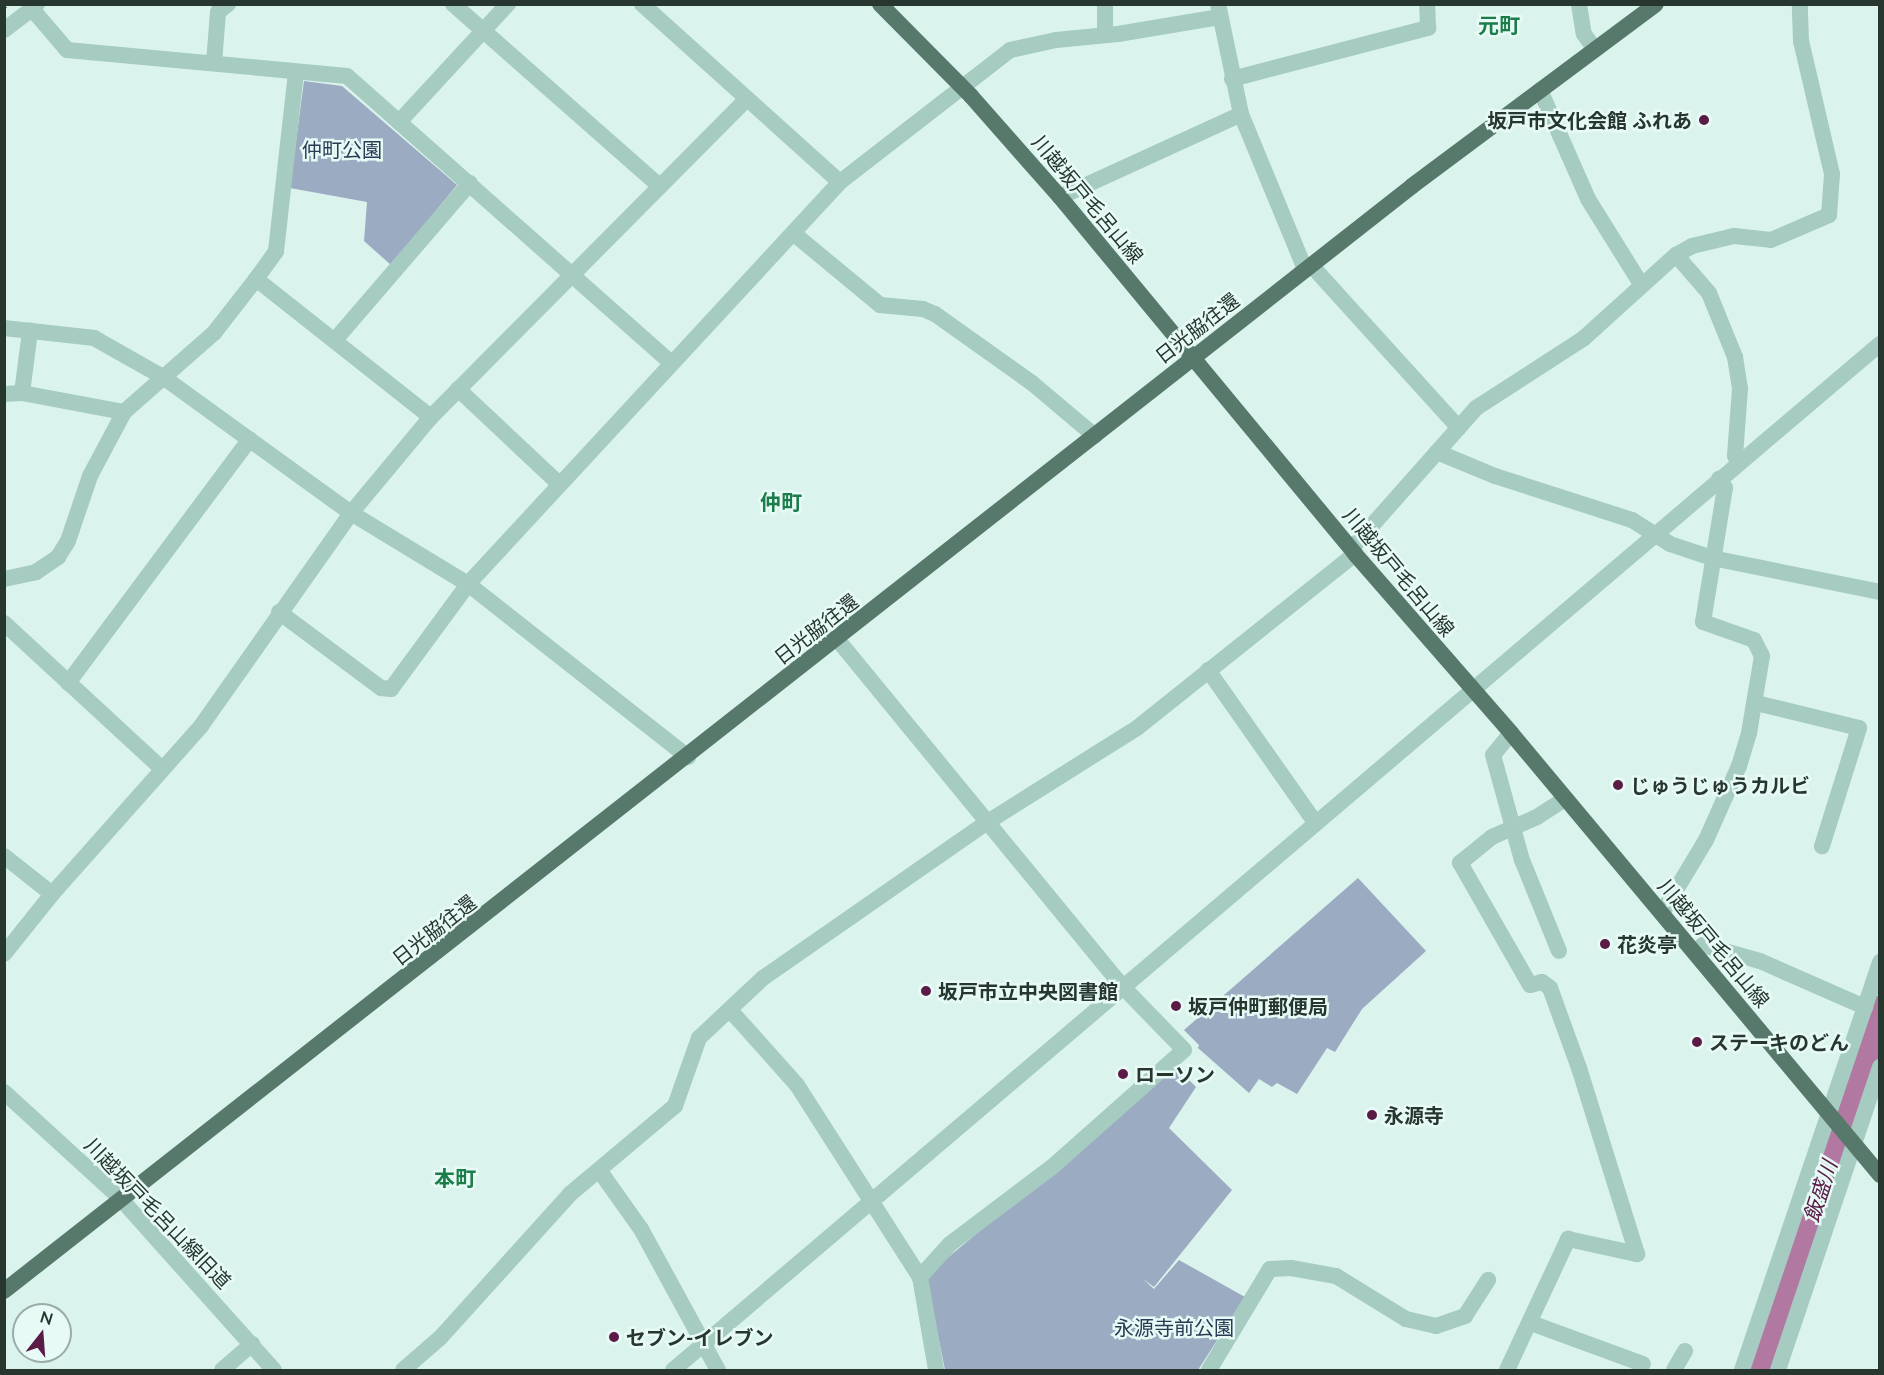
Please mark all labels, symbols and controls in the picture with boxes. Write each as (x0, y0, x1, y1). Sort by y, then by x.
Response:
district label: 元町 (1478, 12, 1520, 38)
place label: 坂戸市文化会館 ふれあ (1487, 108, 1692, 132)
marker: 坂戸市文化会館 ふれあ (1697, 113, 1711, 127)
street label: 川越坂戸毛呂山線 (1027, 130, 1149, 268)
park label: 仲町公園 (302, 137, 382, 161)
street label: 日光脇往還 (1150, 288, 1244, 368)
district label: 仲町 (760, 489, 802, 515)
street label: 川越坂戸毛呂山線 (1338, 503, 1460, 641)
street label: 日光脇往還 (769, 589, 863, 669)
place label: じゅうじゅうカルビ (1630, 773, 1810, 797)
marker: じゅうじゅうカルビ (1611, 778, 1625, 792)
street label: 川越坂戸毛呂山線 (1653, 874, 1775, 1012)
street label: 日光脇往還 (387, 890, 481, 970)
place label: 花炎亭 (1617, 932, 1677, 956)
marker: 花炎亭 (1598, 937, 1612, 951)
place label: 坂戸市立中央図書館 (938, 979, 1118, 1003)
marker: 坂戸市立中央図書館 (919, 984, 933, 998)
place label: 坂戸仲町郵便局 (1188, 994, 1328, 1018)
marker: 坂戸仲町郵便局 (1169, 999, 1183, 1013)
place label: ステーキのどん (1709, 1030, 1849, 1054)
marker: ステーキのどん (1690, 1035, 1704, 1049)
place label: ローソン (1135, 1062, 1215, 1086)
marker: ローソン (1116, 1067, 1130, 1081)
place label: 永源寺 (1384, 1103, 1444, 1127)
marker: 永源寺 (1365, 1108, 1379, 1122)
street label: 川越坂戸毛呂山線旧道 (80, 1133, 236, 1293)
water label: 飯盛川 (1798, 1157, 1842, 1225)
district label: 本町 (434, 1165, 476, 1191)
north arrow (12, 1303, 72, 1363)
text: N (38, 1306, 55, 1328)
park label: 永源寺前公園 (1114, 1315, 1234, 1339)
place label: セブン-イレブン (626, 1325, 773, 1349)
marker: セブン-イレブン (607, 1330, 621, 1344)

